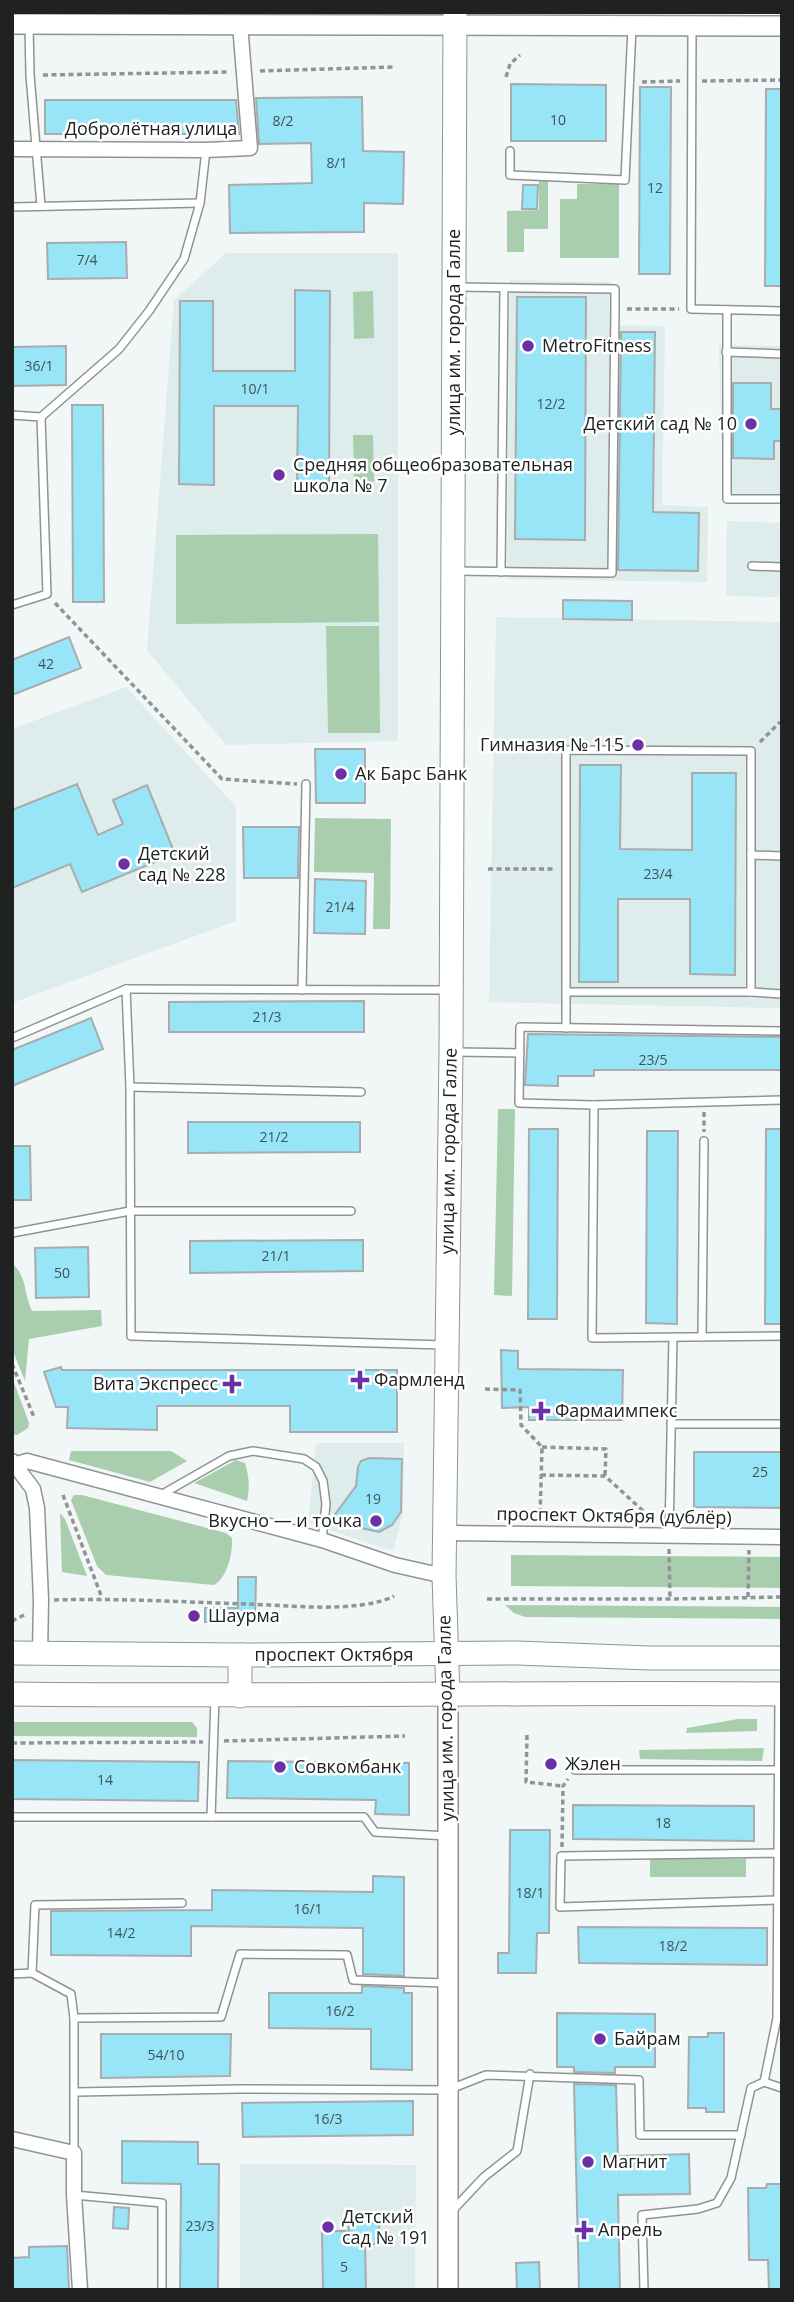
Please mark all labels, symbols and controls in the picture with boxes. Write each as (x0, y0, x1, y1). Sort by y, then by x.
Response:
house number: 10 (550, 110, 566, 129)
house number: 8/2 (272, 111, 294, 130)
street label: Добролётная улица (65, 116, 237, 140)
house number: 8/1 (326, 153, 348, 172)
house number: 12 (647, 178, 663, 197)
street label: улица им. города Галле (441, 229, 465, 435)
house number: 7/4 (76, 250, 98, 269)
place label: MetroFitness (542, 333, 651, 357)
marker: MetroFitness (520, 338, 536, 354)
house number: 36/1 (24, 356, 54, 375)
house number: 10/1 (240, 379, 270, 398)
house number: 12/2 (536, 394, 566, 413)
place label: Детский сад № 10 (583, 411, 737, 435)
marker: Детский сад № 10 (743, 416, 759, 432)
place label: Средняя общеобразовательная школа № 7 (293, 452, 573, 497)
marker: Средняя общеобразовательная школа № 7 (271, 467, 287, 483)
house number: 42 (38, 654, 54, 673)
place label: Гимназия № 115 (480, 732, 624, 756)
marker: Гимназия № 115 (630, 737, 646, 753)
place label: Ак Барс Банк (355, 761, 468, 785)
marker: Ак Барс Банк (333, 766, 349, 782)
place label: Детский сад № 228 (138, 841, 226, 886)
marker: Детский сад № 228 (116, 856, 132, 872)
house number: 23/4 (643, 864, 673, 883)
house number: 21/4 (325, 897, 355, 916)
house number: 21/3 (252, 1007, 282, 1026)
street label: улица им. города Галле (434, 1048, 462, 1254)
house number: 23/5 (638, 1050, 668, 1069)
house number: 21/2 (259, 1127, 289, 1146)
house number: 21/1 (261, 1246, 291, 1265)
house number: 50 (54, 1263, 70, 1282)
place label: Фармленд (374, 1367, 465, 1391)
place label: Вита Экспресс (93, 1371, 218, 1395)
marker: Фармленд (352, 1372, 368, 1388)
marker: Вита Экспресс (224, 1376, 240, 1392)
place label: Фармаимпекс (555, 1398, 678, 1422)
marker: Фармаимпекс (533, 1403, 549, 1419)
house number: 25 (752, 1462, 768, 1481)
house number: 19 (365, 1489, 381, 1508)
street label: проспект Октября (дублёр) (496, 1501, 732, 1529)
place label: Вкусно — и точка (208, 1508, 362, 1532)
marker: Вкусно — и точка (368, 1513, 384, 1529)
place label: Шаурма (208, 1603, 280, 1627)
marker: Шаурма (186, 1608, 202, 1624)
street label: улица им. города Галле (431, 1615, 459, 1821)
street label: проспект Октября (255, 1642, 413, 1666)
place label: Жэлен (565, 1751, 621, 1775)
place label: Совкомбанк (294, 1754, 402, 1778)
marker: Жэлен (543, 1756, 559, 1772)
marker: Совкомбанк (272, 1759, 288, 1775)
house number: 14 (97, 1770, 113, 1789)
house number: 18 (655, 1813, 671, 1832)
house number: 18/1 (515, 1883, 545, 1902)
house number: 16/1 (293, 1899, 323, 1918)
house number: 14/2 (106, 1923, 136, 1942)
house number: 18/2 (658, 1936, 688, 1955)
house number: 16/2 (325, 2001, 355, 2020)
place label: Байрам (614, 2026, 681, 2050)
marker: Байрам (592, 2031, 608, 2047)
house number: 54/10 (147, 2045, 185, 2064)
house number: 16/3 (313, 2109, 343, 2128)
place label: Магнит (602, 2149, 668, 2173)
marker: Магнит (580, 2154, 596, 2170)
place label: Детский сад № 191 (342, 2204, 430, 2249)
house number: 23/3 (185, 2216, 215, 2235)
place label: Апрель (598, 2217, 663, 2241)
marker: Детский сад № 191 (320, 2219, 336, 2235)
marker: Апрель (576, 2222, 592, 2238)
house number: 5 (340, 2257, 348, 2276)

